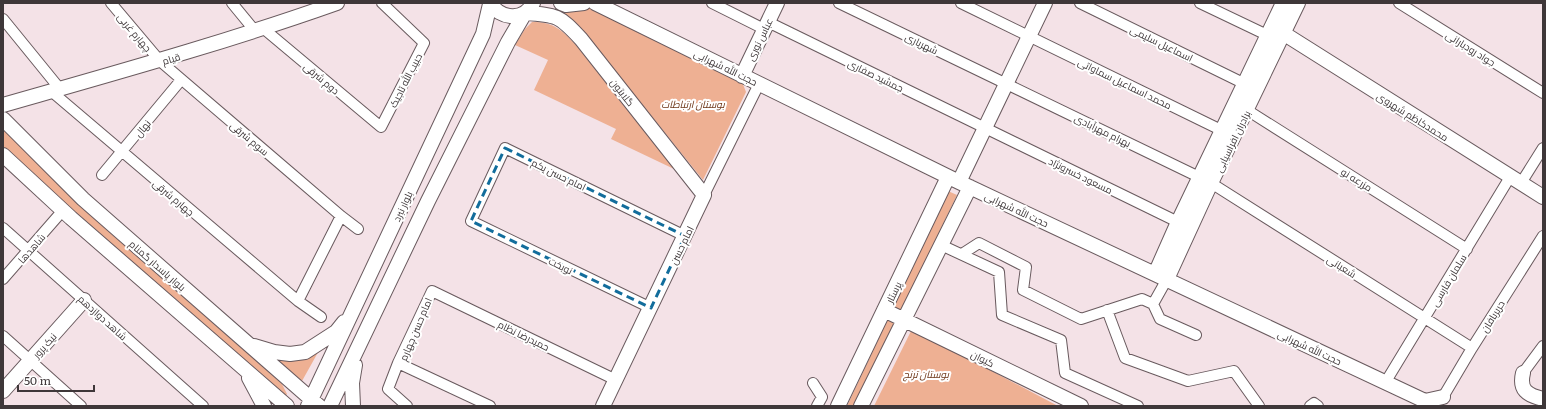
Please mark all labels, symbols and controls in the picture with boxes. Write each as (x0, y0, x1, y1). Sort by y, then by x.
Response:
street label: چهارم غربی (114, 9, 156, 55)
street label: عباس نوری (742, 15, 776, 63)
street label: اسماعیل سلیمی (1128, 21, 1196, 65)
street label: جواد رودبارانی (1443, 27, 1499, 69)
street label: شهریاری (903, 29, 941, 57)
street label: حجت الله شهرابی (692, 45, 760, 89)
street label: قیام (160, 48, 182, 69)
street label: حبیب الله تاجیک (385, 50, 425, 110)
street label: محمد اسماعیل سماواتی (1076, 54, 1174, 112)
street label: جمشید صفاری (846, 55, 906, 95)
street label: دوم شرقی (300, 59, 343, 98)
street label: گلابتون (607, 75, 639, 109)
street label: محمدکاظم شهروی (1374, 88, 1452, 145)
park label: بوستان ارتباطات (661, 96, 726, 111)
street label: برادران افراسیابی (1211, 107, 1253, 175)
street label: بهرام مهرآبادی (1072, 110, 1134, 151)
street label: نهال (130, 116, 154, 140)
street label: سوم شرقی (227, 117, 273, 159)
street label: مسعود خسرونژاد (1046, 153, 1116, 197)
street label: امام حسن یکم (529, 154, 589, 195)
street label: مزرعه نو (1339, 164, 1375, 194)
street label: چهارم شرقی (149, 175, 198, 220)
street label: بلوار نبرد (388, 188, 416, 224)
street label: حجت الله شهرابی (983, 188, 1051, 230)
street label: امام حسن (665, 223, 698, 267)
street label: شاهدها (14, 230, 48, 266)
street label: بلوار پاسدار گمنام (126, 236, 190, 295)
street label: شعبانی (1324, 251, 1360, 281)
street label: سلمان فارسی (1427, 251, 1469, 309)
street label: نوبخت (546, 253, 576, 277)
street label: پرستار (881, 278, 905, 306)
street label: شاهد دوازدهم (74, 291, 131, 344)
street label: امام حسن چهارم (395, 295, 436, 363)
street label: حریربافان (1476, 297, 1508, 335)
street label: حمیدرضا نظام (495, 316, 552, 355)
street label: حجت الله شهرابی (1276, 326, 1344, 368)
street label: نیک پرور (28, 329, 59, 362)
street label: کیوان (969, 346, 997, 370)
park label: بوستان ترنج (902, 366, 950, 382)
scale bar (18, 367, 94, 393)
text: 50 m (24, 371, 51, 389)

